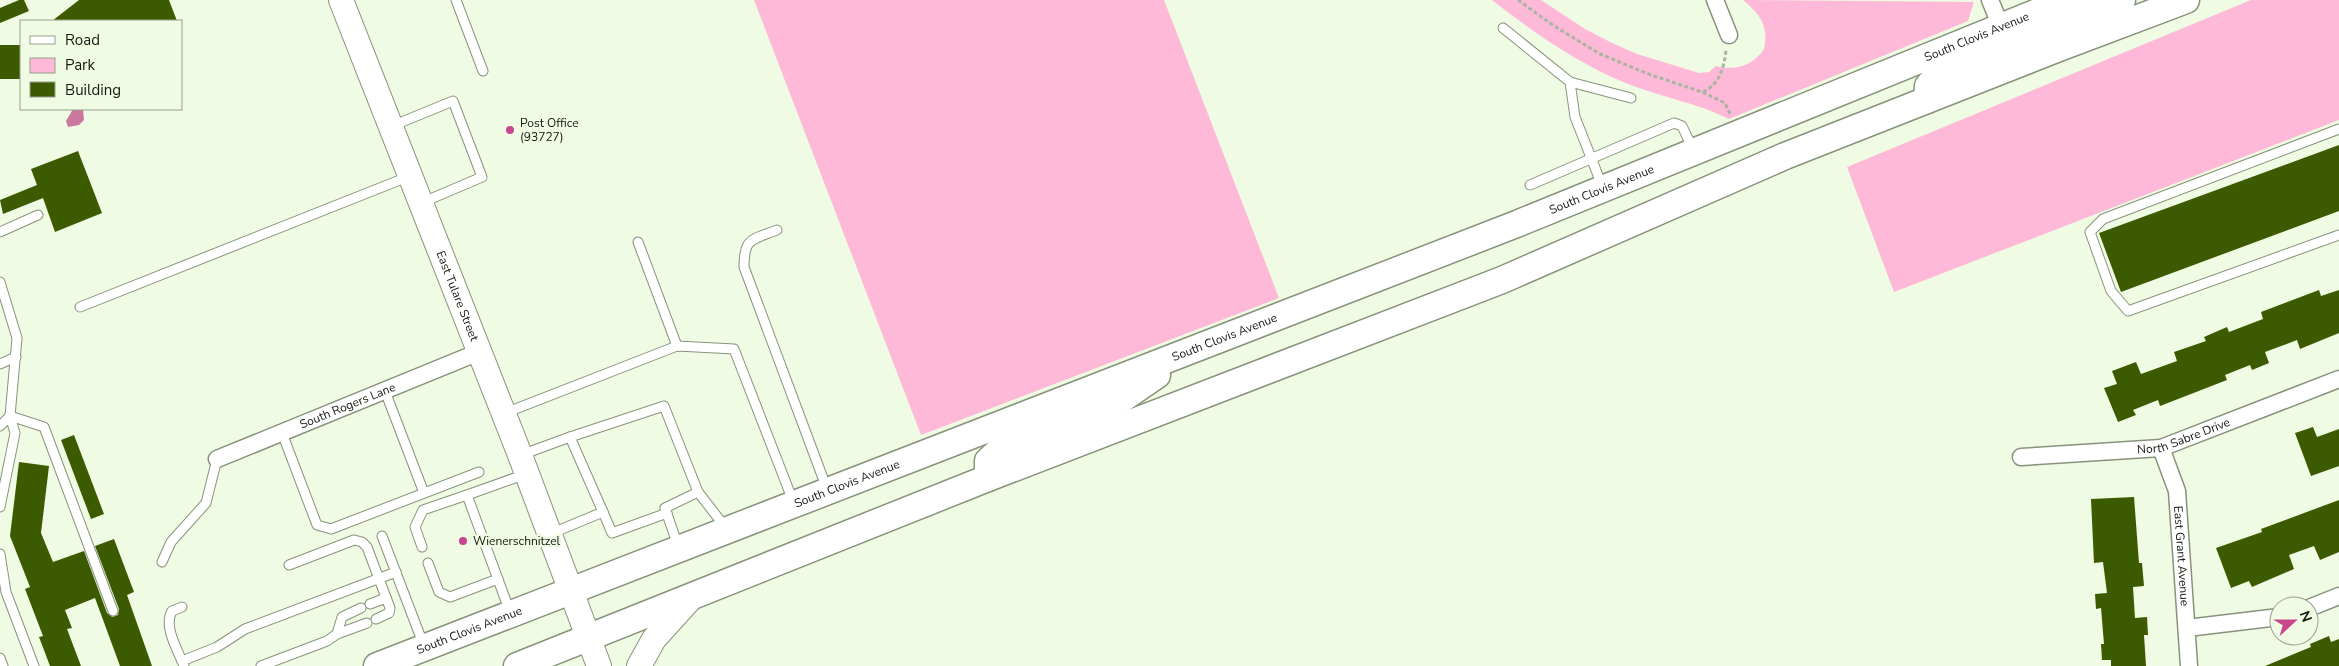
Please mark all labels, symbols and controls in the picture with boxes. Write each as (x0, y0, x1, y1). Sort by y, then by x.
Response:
street label: South Clovis Avenue (1922, 8, 2031, 65)
legend (20, 20, 182, 110)
text: Road (65, 30, 100, 50)
text: Park (65, 55, 95, 75)
text: Building (65, 80, 121, 100)
place label: Post Office (93727) (520, 115, 579, 145)
marker: Post Office (93727) (504, 124, 516, 136)
street label: South Clovis Avenue (1547, 161, 1656, 218)
street label: East Tulare Street (432, 248, 483, 344)
street label: South Clovis Avenue (1169, 310, 1280, 365)
street label: South Rogers Lane (297, 379, 398, 432)
street label: North Sabre Drive (2137, 414, 2232, 458)
street label: South Clovis Avenue (792, 456, 902, 511)
street label: East Grant Avenue (2170, 505, 2193, 607)
place label: Wienerschnitzel (473, 533, 561, 549)
marker: Wienerschnitzel (457, 535, 469, 547)
north arrow (2269, 596, 2319, 646)
street label: South Clovis Avenue (414, 603, 524, 658)
text: N (2295, 608, 2316, 625)

